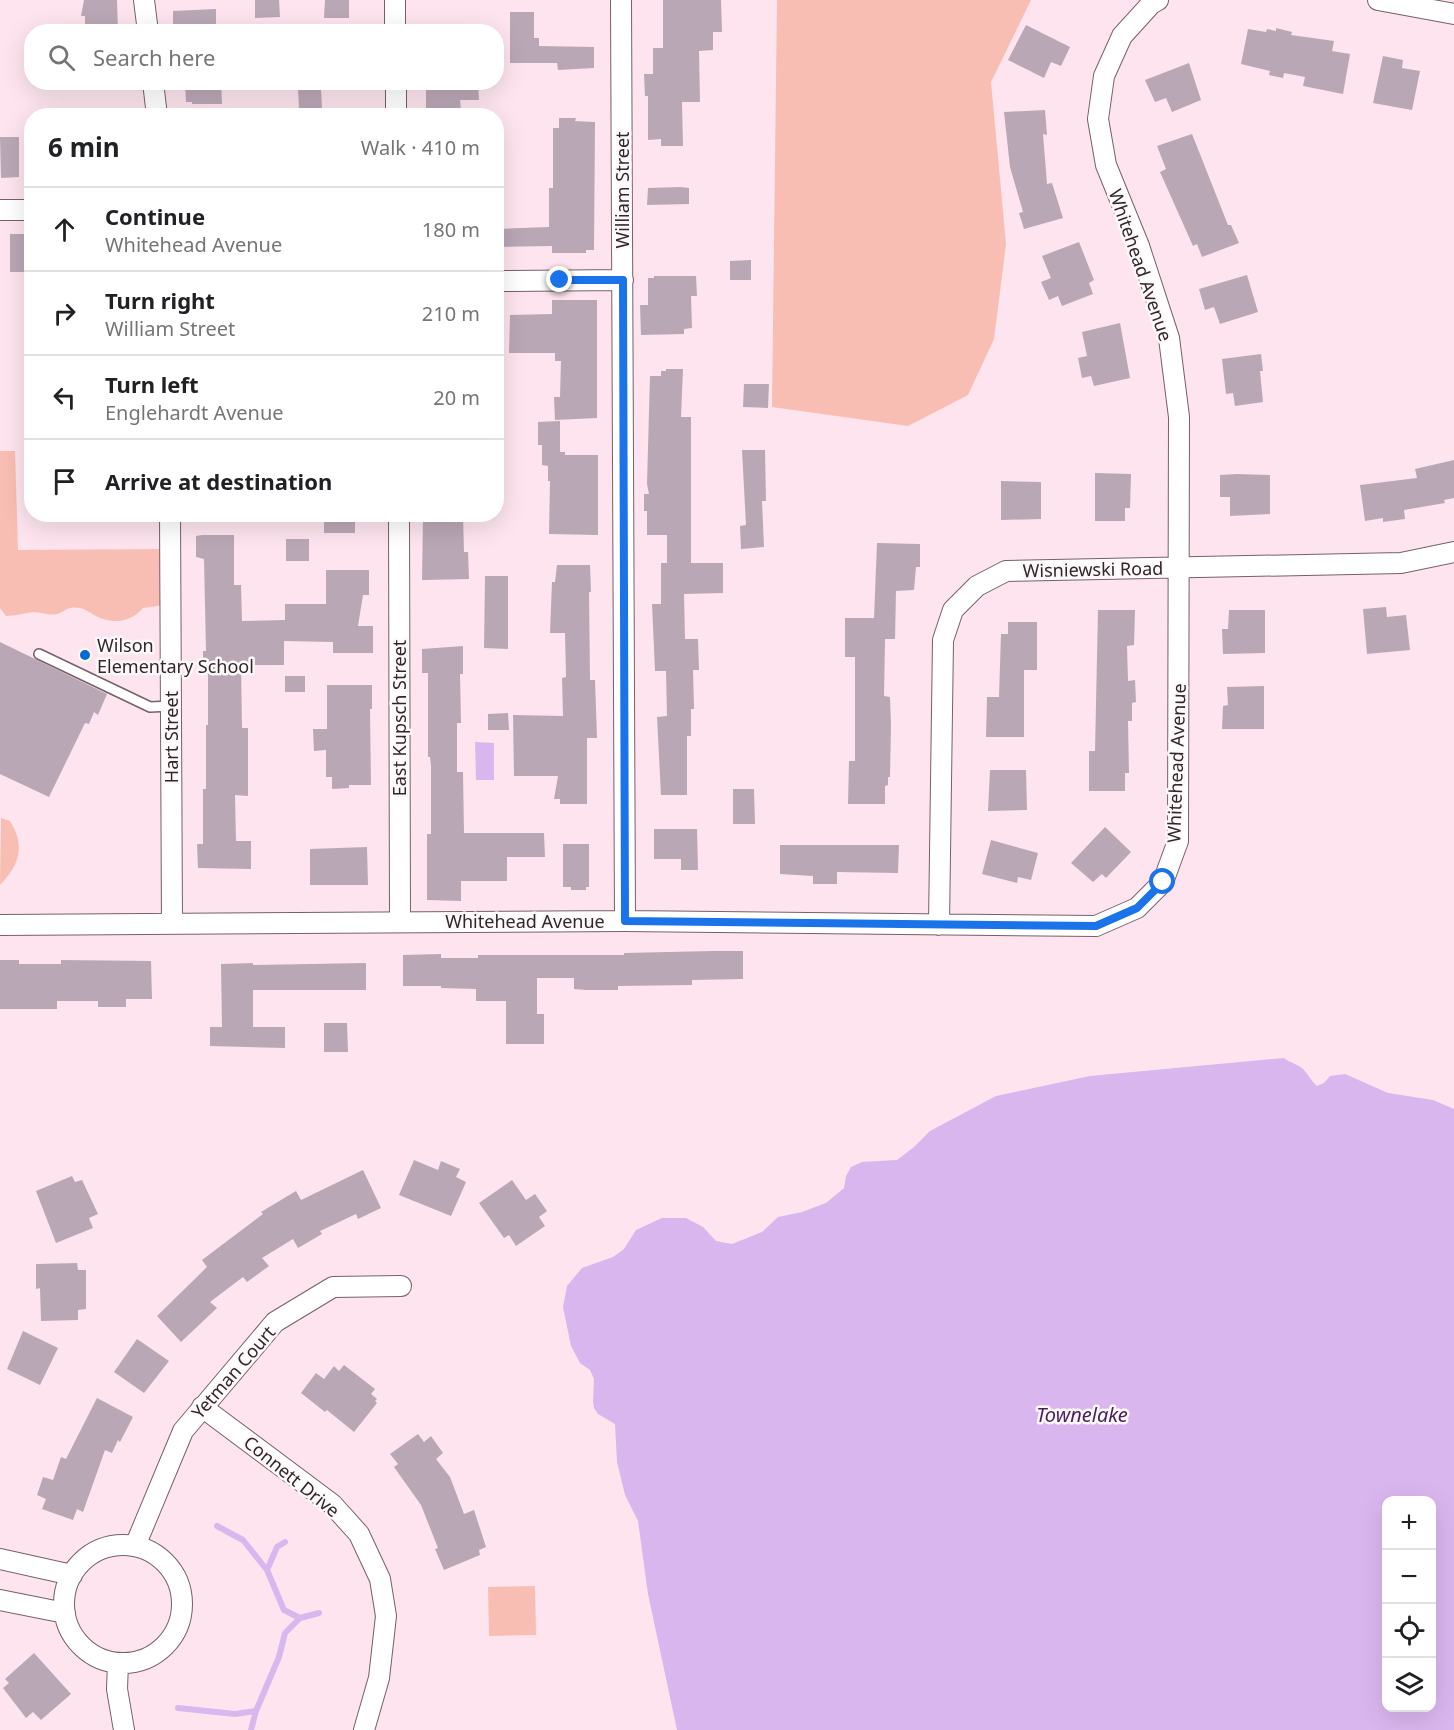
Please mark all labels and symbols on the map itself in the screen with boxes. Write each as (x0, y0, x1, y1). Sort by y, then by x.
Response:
street label: William Street (610, 131, 634, 249)
street label: Whitehead Avenue (1104, 186, 1178, 344)
route end (546, 266, 572, 292)
street label: Wisniewski Road (1023, 556, 1163, 582)
place label: Wilson Elementary School (97, 633, 254, 678)
street label: East Kupsch Street (387, 639, 411, 796)
marker: Wilson Elementary School (78, 648, 92, 662)
street label: Whitehead Avenue (1161, 683, 1191, 843)
street label: Hart Street (159, 690, 183, 783)
route start (1149, 868, 1175, 894)
street label: Whitehead Avenue (445, 909, 605, 933)
street label: Yetman Court (186, 1320, 280, 1424)
water label: Townelake (1036, 1401, 1128, 1428)
street label: Connett Drive (239, 1430, 345, 1522)

